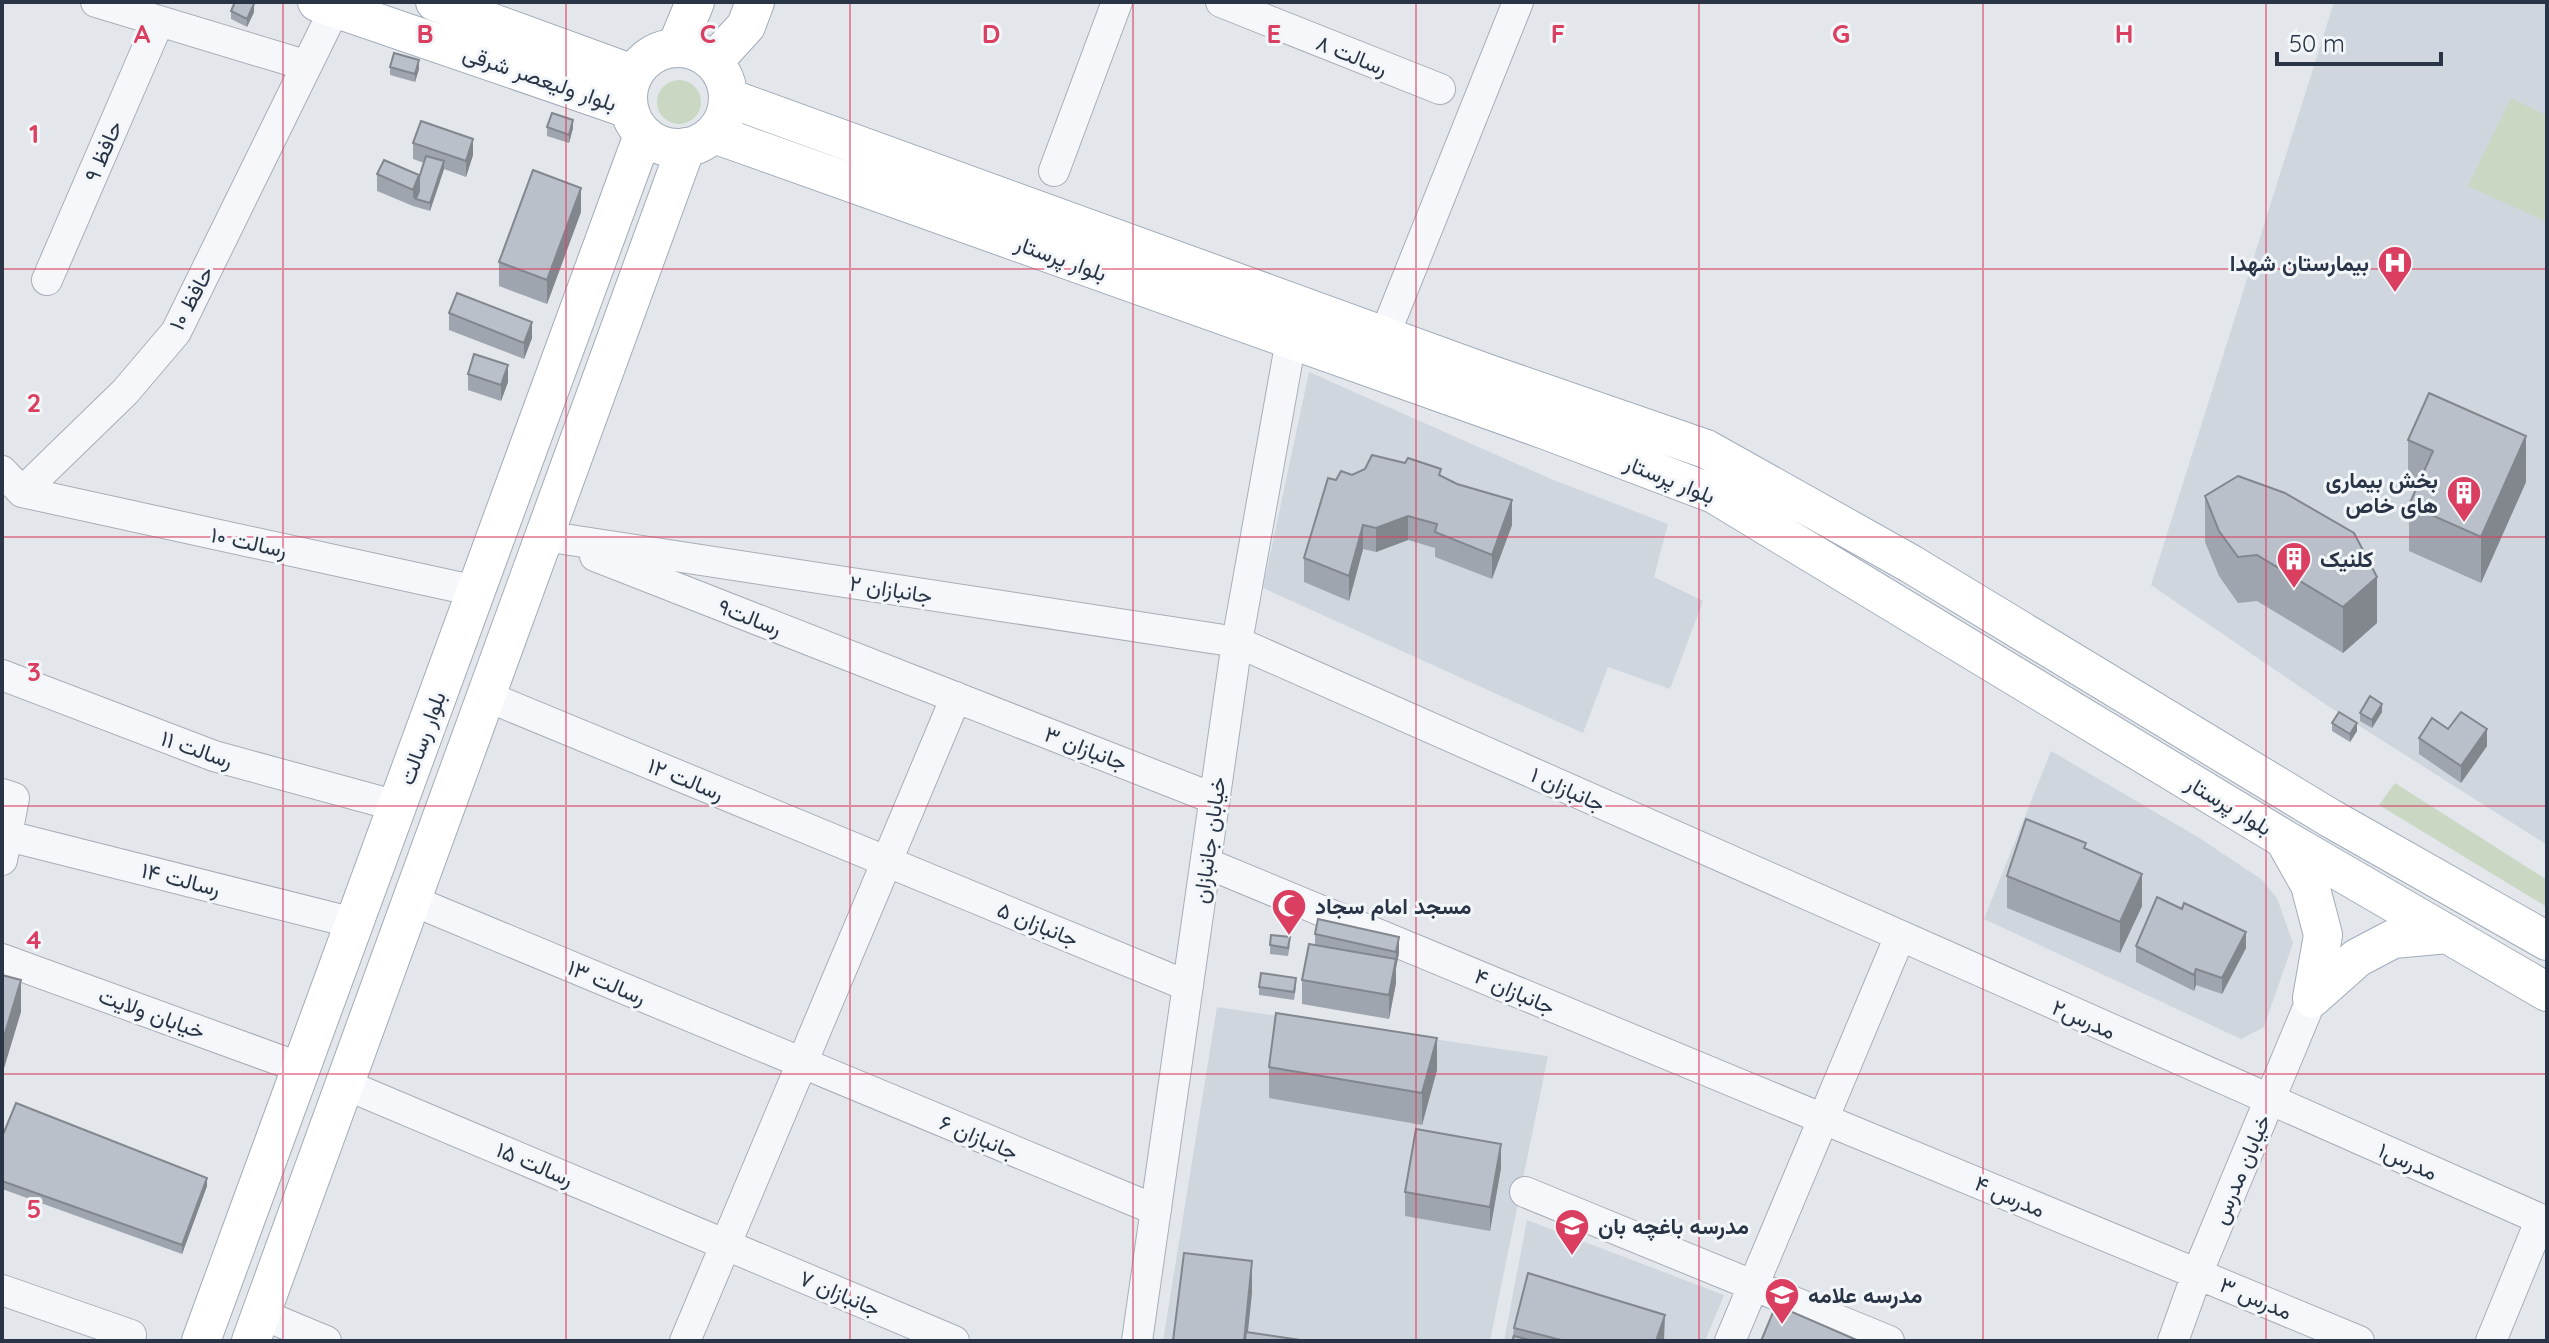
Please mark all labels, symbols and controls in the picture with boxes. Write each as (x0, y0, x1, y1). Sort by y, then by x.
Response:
scale bar (2277, 16, 2441, 66)
text: A (134, 17, 151, 50)
text: B (416, 17, 434, 50)
text: C (700, 17, 716, 50)
text: D (982, 17, 1000, 50)
text: E (1267, 17, 1281, 50)
text: F (1551, 17, 1565, 50)
text: G (1832, 17, 1850, 50)
text: H (2115, 17, 2133, 50)
street label: رسالت ۸ (1312, 28, 1392, 82)
text: 50 m (2289, 28, 2345, 58)
street label: بلوار ولیعصر شرقی (459, 39, 621, 117)
street label: حافظ ۹ (78, 116, 128, 186)
text: 1 (29, 117, 39, 150)
street label: بلوار پرستار (1010, 228, 1111, 288)
hospital icon: بیمارستان شهدا (2376, 244, 2414, 294)
place label: بیمارستان شهدا (2230, 249, 2369, 277)
street label: حافظ ۱۰ (162, 261, 220, 335)
text: 2 (27, 386, 41, 419)
street label: بلوار پرستار (1619, 448, 1719, 511)
place label: بخش بیماری های خاص (2326, 466, 2438, 519)
building icon: بخش بیماری های خاص (2445, 474, 2483, 524)
street label: رسالت ۱۰ (208, 520, 290, 564)
building icon: کلنیک (2275, 540, 2313, 590)
place label: کلنیک (2320, 545, 2373, 573)
street label: جانبازان ۲ (847, 569, 935, 609)
street label: رسالت۹ (714, 592, 786, 642)
text: 3 (27, 655, 41, 688)
street label: بلوار رسالت (392, 687, 452, 789)
street label: جانبازان ۳ (1041, 719, 1131, 777)
street label: رسالت ۱۱ (157, 724, 237, 774)
street label: رسالت ۱۲ (644, 751, 728, 807)
street label: جانبازان ۱ (1526, 760, 1610, 818)
street label: بلوار پرستار (2180, 768, 2277, 842)
street label: خیابان جانبازان (1186, 775, 1232, 905)
street label: رسالت ۱۴ (138, 856, 224, 902)
mosque icon: مسجد امام سجاد (1270, 887, 1308, 937)
place label: مسجد امام سجاد (1315, 892, 1472, 921)
street label: جانبازان ۵ (993, 895, 1083, 953)
text: 4 (26, 923, 42, 956)
street label: رسالت ۱۳ (564, 953, 650, 1011)
street label: جانبازان ۴ (1471, 962, 1559, 1020)
street label: خیابان ولایت (95, 981, 209, 1045)
street label: مدرس۲ (2048, 993, 2120, 1045)
street label: جانبازان ۶ (935, 1108, 1023, 1166)
street label: خیابان مدرس (2205, 1110, 2277, 1228)
street label: رسالت ۱۵ (492, 1135, 578, 1193)
street label: مدرس۱ (2374, 1136, 2442, 1186)
street label: مدرس ۴ (1971, 1169, 2049, 1223)
text: 5 (27, 1192, 41, 1225)
school or university icon: مدرسه باغچه بان (1553, 1207, 1591, 1257)
place label: مدرسه باغچه بان (1598, 1212, 1749, 1242)
street label: جانبازان ۷ (795, 1263, 885, 1323)
street label: مدرس ۳ (2216, 1270, 2296, 1326)
school or university icon: مدرسه علامه (1763, 1276, 1801, 1326)
place label: مدرسه علامه (1808, 1281, 1922, 1309)

